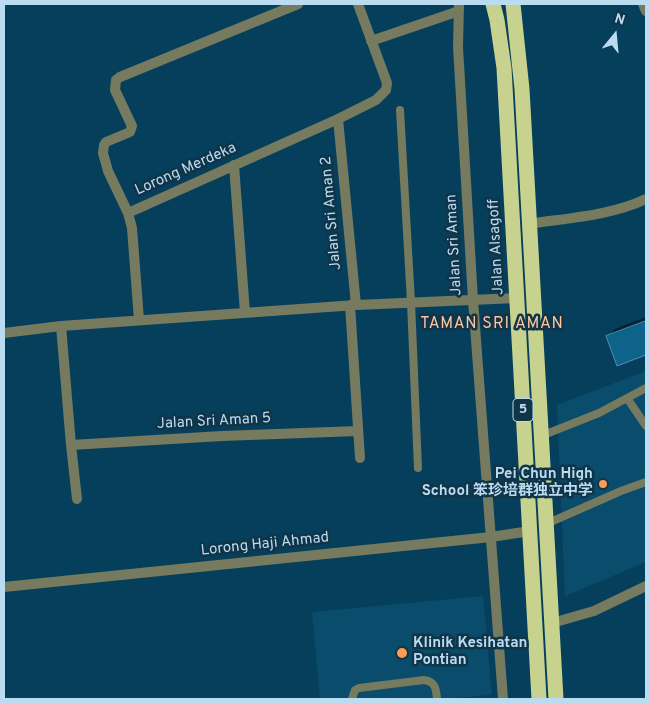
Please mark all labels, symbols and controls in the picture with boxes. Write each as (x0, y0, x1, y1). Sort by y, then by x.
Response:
north arrow (590, 10, 640, 60)
text: N (612, 11, 627, 30)
street label: Lorong Merdeka (133, 140, 239, 200)
street label: Jalan Sri Aman 2 (318, 155, 346, 271)
street label: Jalan Sri Aman (443, 194, 467, 296)
street label: Jalan Alsagoff (485, 199, 509, 295)
district label: TAMAN SRI AMAN (418, 315, 566, 335)
road number: 5 (513, 398, 533, 422)
street label: Jalan Sri Aman 5 (156, 410, 272, 434)
place label: Pei Chun High School 笨珍培群独立中学 (422, 466, 593, 501)
marker: Pei Chun High School 笨珍培群独立中学 (597, 478, 609, 490)
street label: Lorong Haji Ahmad (200, 529, 330, 561)
place label: Klinik Kesihatan Pontian (413, 635, 527, 670)
marker: Klinik Kesihatan Pontian (395, 646, 409, 660)

